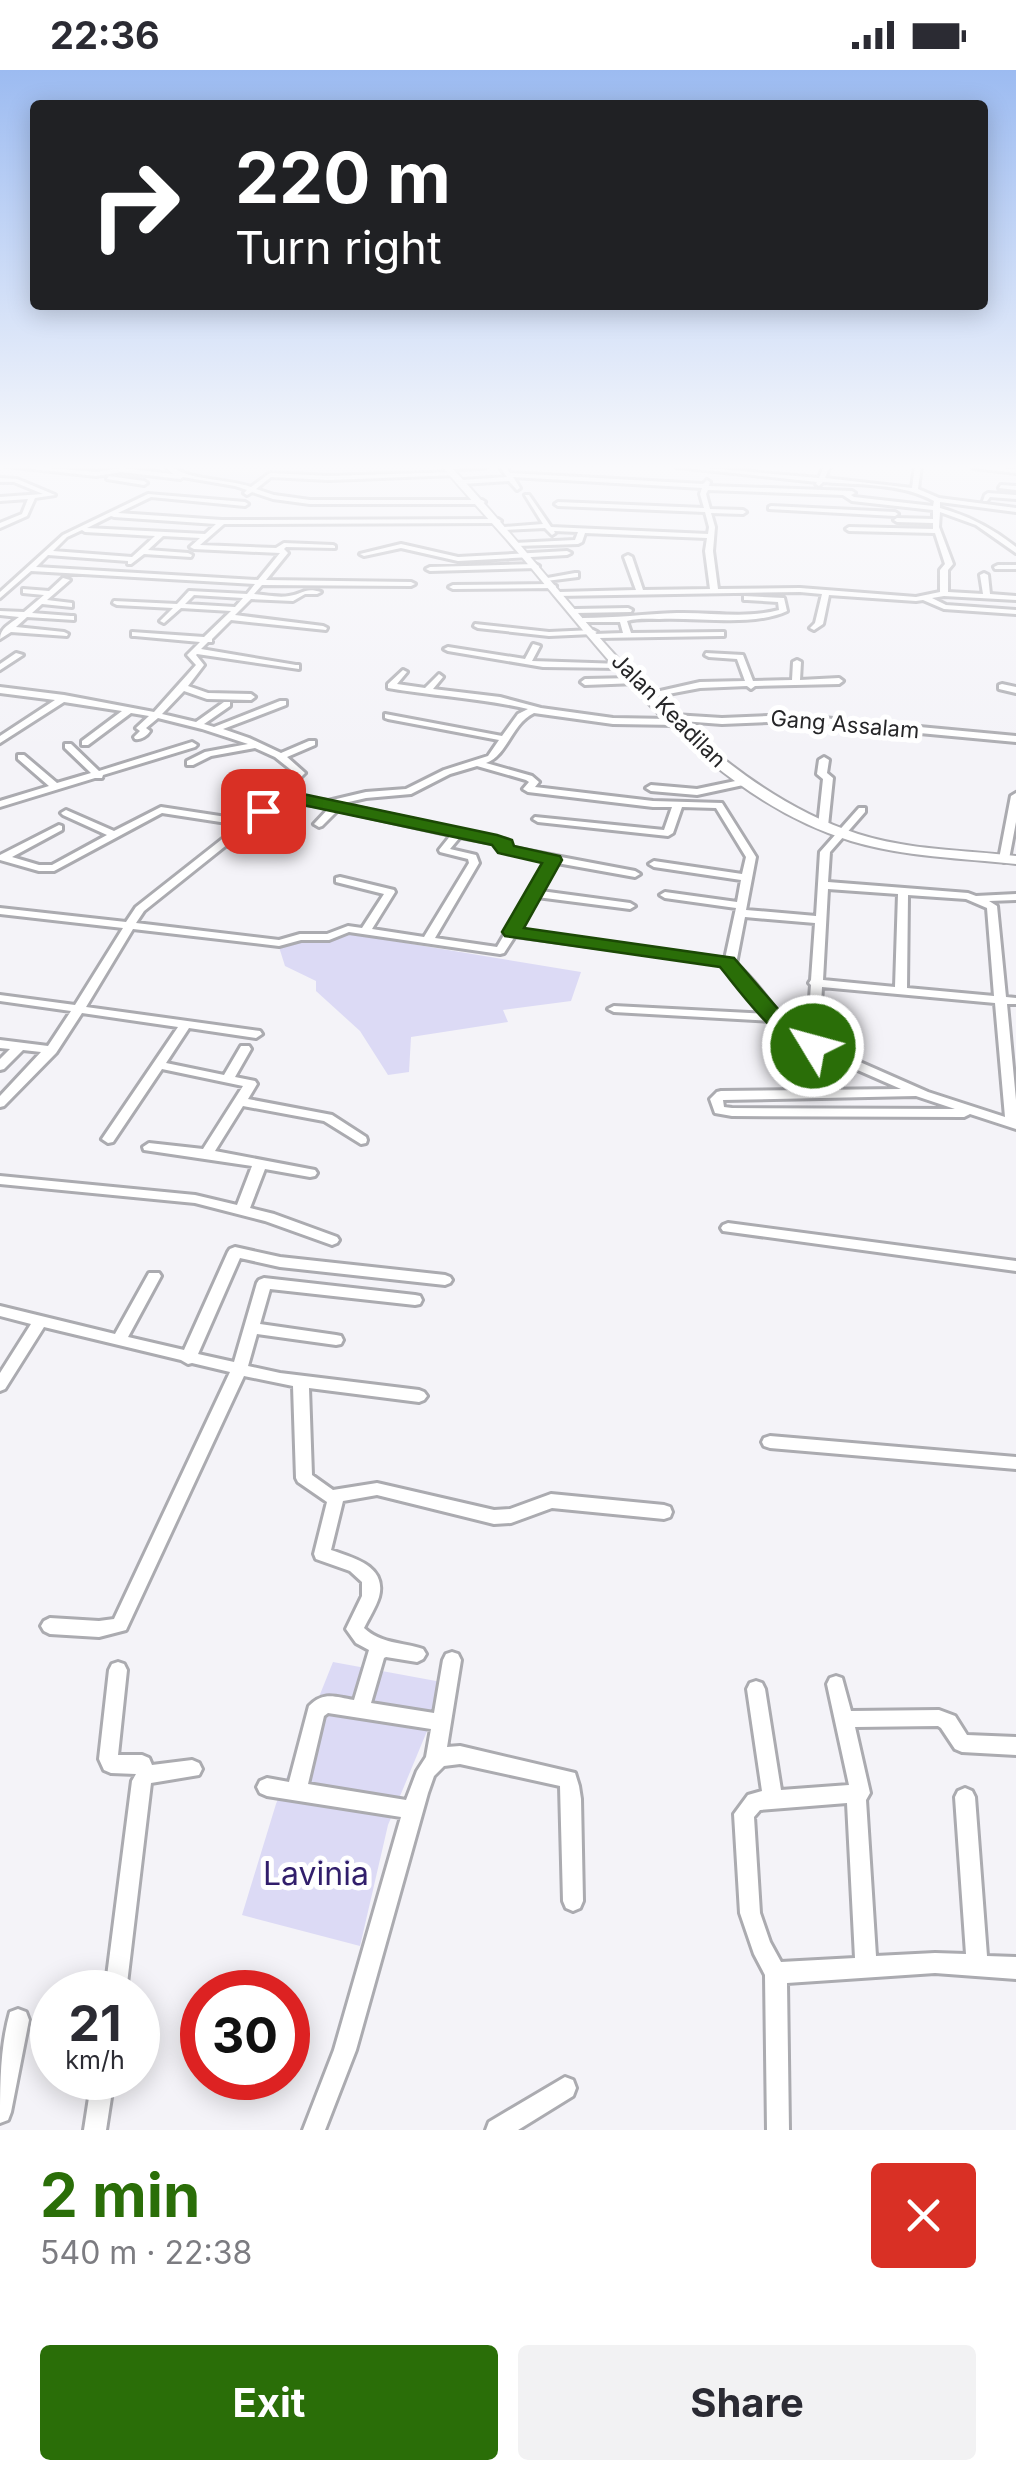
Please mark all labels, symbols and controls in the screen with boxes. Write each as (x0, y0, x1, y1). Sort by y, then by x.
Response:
text: 22:36 (50, 12, 160, 58)
text: 220 m (235, 135, 451, 220)
icon: right (70, 140, 200, 270)
text: Turn right (235, 220, 442, 275)
street label: Jalan Keadilan (607, 648, 731, 772)
street label: Gang Assalam (770, 705, 920, 743)
pin (221, 769, 306, 854)
icon: arrive (236, 784, 291, 839)
position arrow (761, 994, 865, 1098)
park label: Lavinia (263, 1854, 369, 1893)
speed limit sign: 30 (180, 1970, 310, 2100)
text: 21 (68, 1993, 122, 2053)
text: km/h (65, 2045, 125, 2075)
text: 2 min (40, 2159, 200, 2231)
button: close (871, 2163, 976, 2268)
text: 540 m · 22:38 (40, 2233, 252, 2272)
button: Exit (40, 2345, 498, 2460)
button: Share (518, 2345, 976, 2460)

